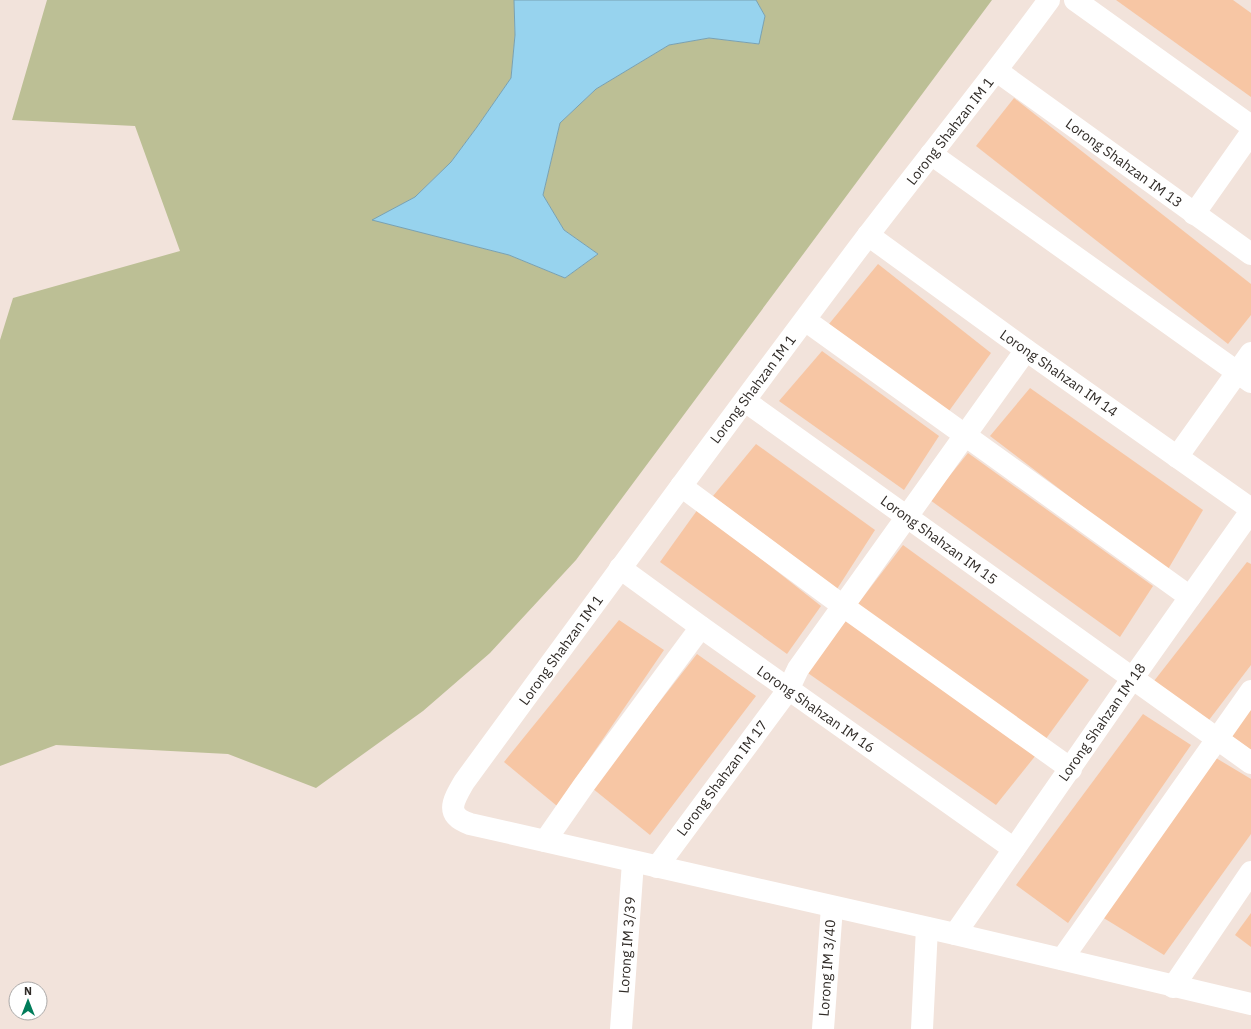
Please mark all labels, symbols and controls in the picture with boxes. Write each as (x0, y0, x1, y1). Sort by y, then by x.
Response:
street label: Lorong Shahzan IM 1 (902, 74, 998, 188)
street label: Lorong Shahzan IM 13 (1062, 115, 1186, 211)
street label: Lorong Shahzan IM 14 (996, 325, 1122, 421)
street label: Lorong Shahzan IM 1 (706, 331, 800, 447)
street label: Lorong Shahzan IM 15 (877, 492, 1001, 588)
street label: Lorong Shahzan IM 1 (515, 591, 607, 709)
street label: Lorong Shahzan IM 18 (1054, 659, 1150, 785)
street label: Lorong Shahzan IM 16 (753, 661, 879, 757)
street label: Lorong Shahzan IM 17 (673, 717, 771, 839)
street label: Lorong IM 3/39 (615, 896, 639, 994)
street label: Lorong IM 3/40 (815, 919, 839, 1017)
north arrow (8, 981, 48, 1021)
text: N (24, 984, 32, 998)

